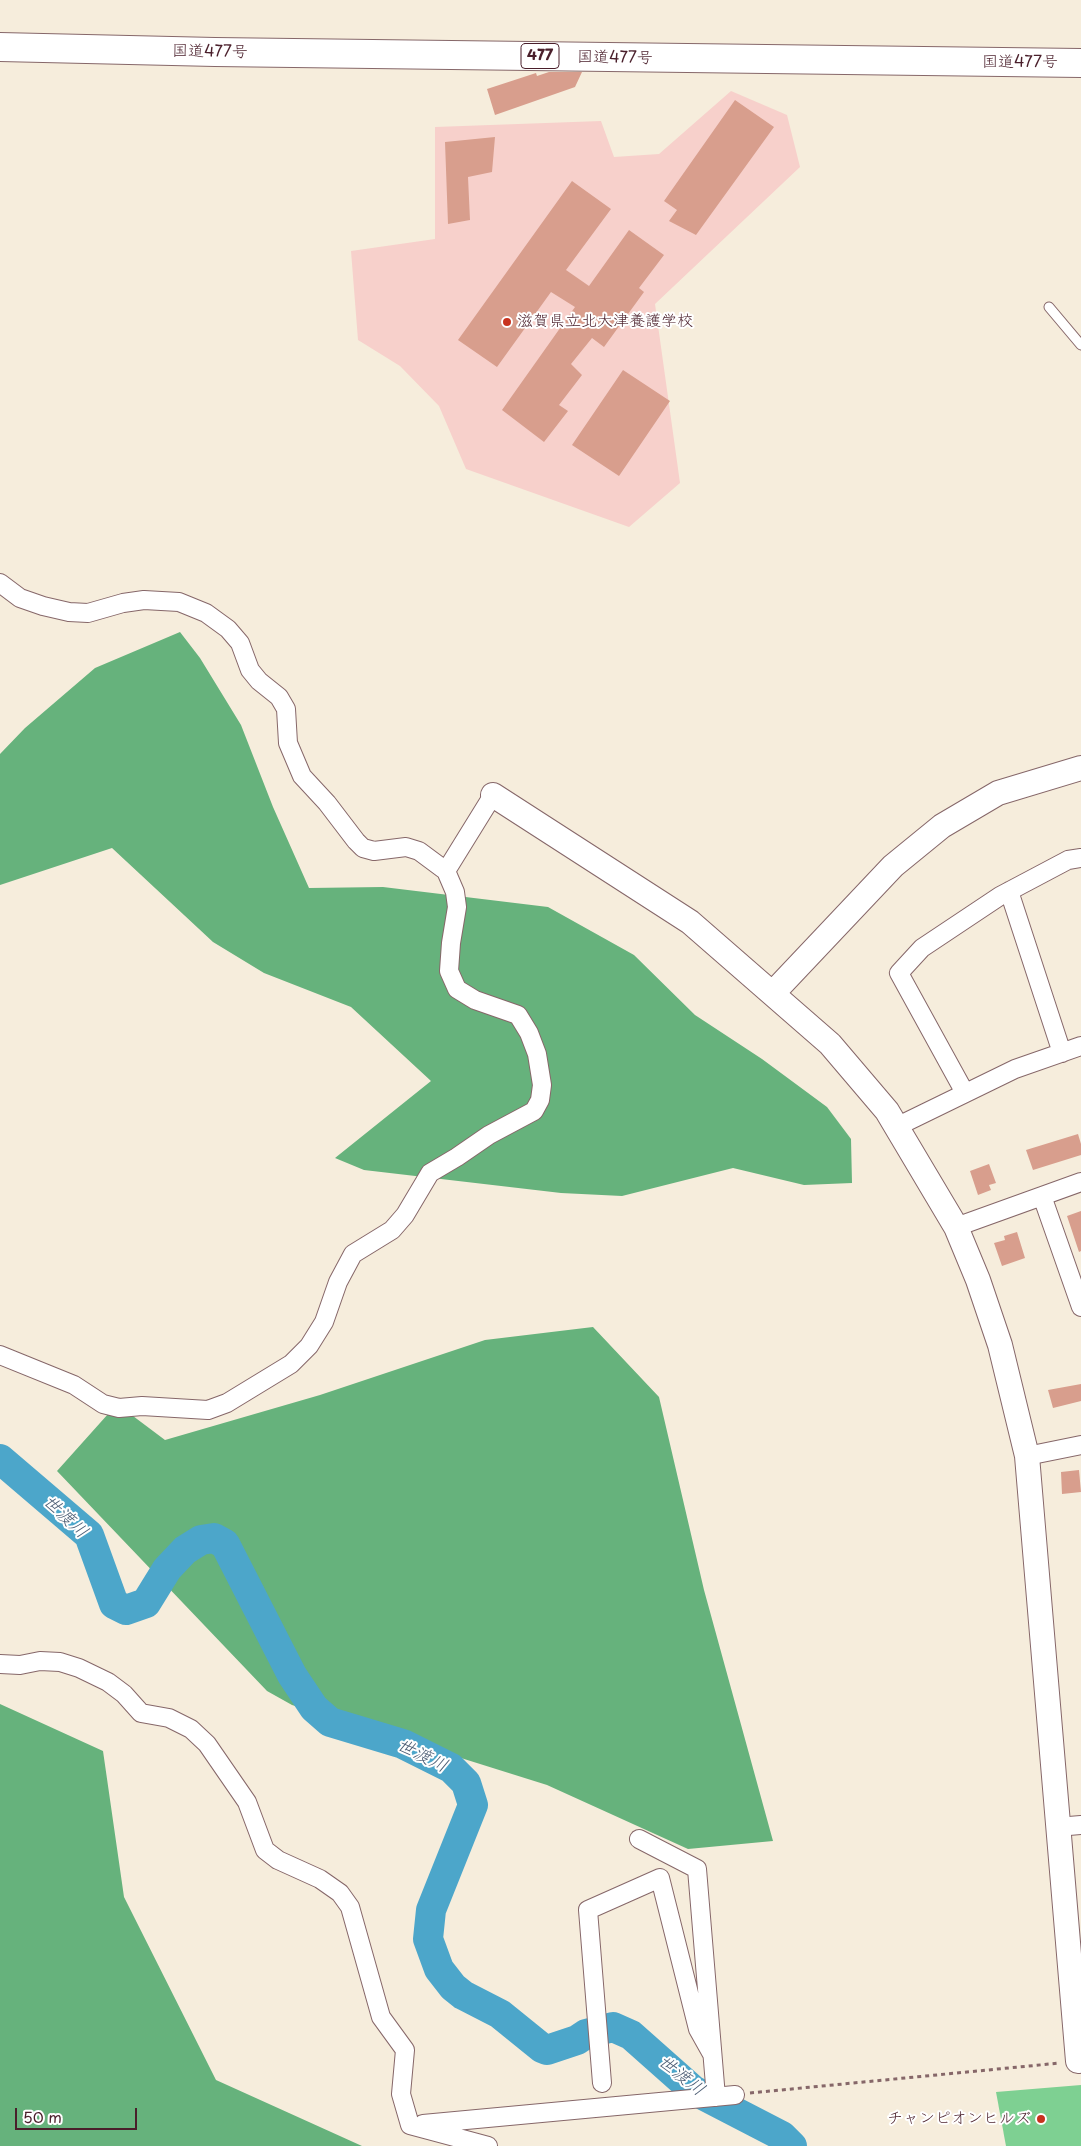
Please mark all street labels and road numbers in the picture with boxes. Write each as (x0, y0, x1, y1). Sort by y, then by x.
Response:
street label: 国道477号 (172, 42, 248, 62)
road number: 477 (521, 44, 559, 68)
street label: 国道477号 (577, 48, 653, 68)
street label: 国道477号 (982, 53, 1058, 73)

